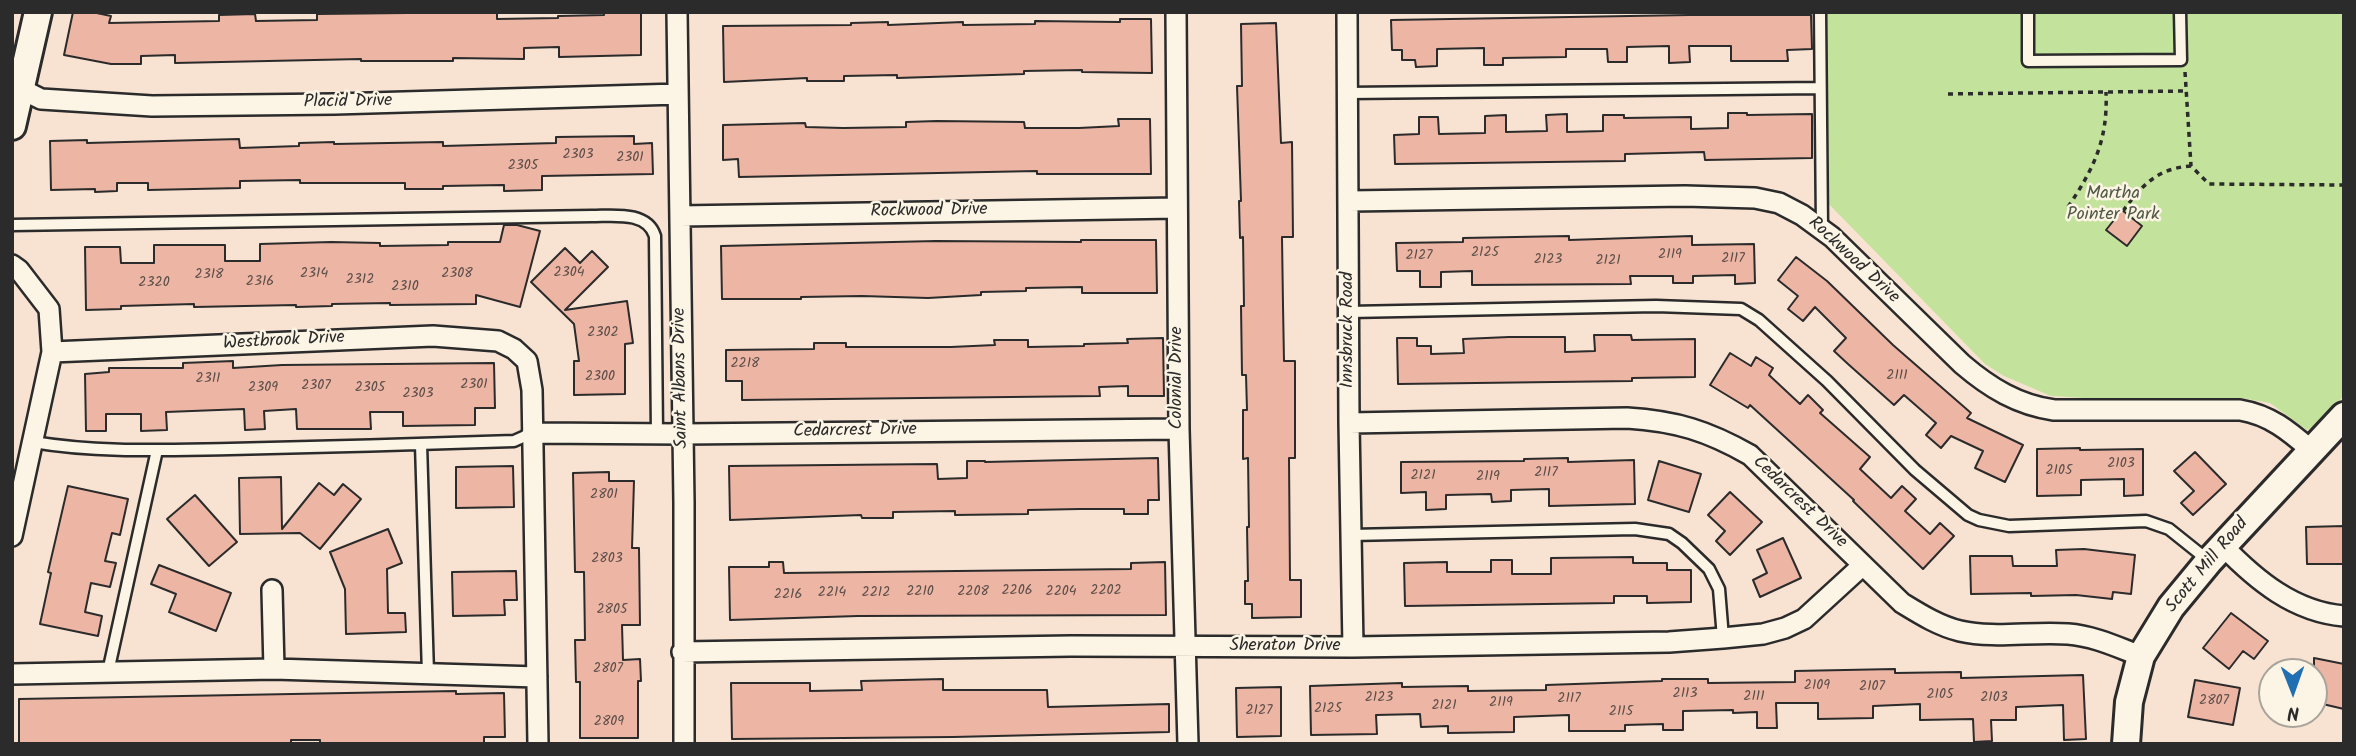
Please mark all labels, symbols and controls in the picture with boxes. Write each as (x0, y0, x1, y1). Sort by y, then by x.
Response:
street label: Placid Drive (303, 91, 393, 115)
house number: 2303 (562, 148, 594, 164)
house number: 2301 (616, 151, 644, 167)
house number: 2305 (508, 159, 538, 175)
park label: Martha Pointer Park (2067, 184, 2159, 227)
street label: Rockwood Drive (870, 200, 988, 224)
street label: Rockwood Drive (1803, 213, 1903, 309)
house number: 2125 (1471, 246, 1499, 262)
house number: 2119 (1658, 248, 1682, 264)
house number: 2127 (1405, 249, 1433, 265)
house number: 2117 (1721, 252, 1745, 268)
house number: 2123 (1534, 253, 1562, 269)
house number: 2121 (1595, 254, 1621, 270)
house number: 2304 (554, 266, 584, 282)
house number: 2314 (300, 267, 328, 283)
house number: 2308 (441, 267, 473, 283)
house number: 2318 (195, 268, 223, 284)
street label: Innsbruck Road (1338, 272, 1360, 388)
house number: 2312 (346, 273, 374, 289)
house number: 2316 (246, 275, 274, 291)
house number: 2320 (138, 276, 170, 292)
house number: 2310 (391, 280, 419, 296)
street label: Saint Albans Drive (670, 307, 694, 449)
house number: 2302 (587, 326, 619, 342)
street label: Colonial Drive (1167, 327, 1189, 429)
street label: Westbrook Drive (223, 328, 345, 356)
house number: 2218 (730, 357, 760, 373)
house number: 2111 (1886, 369, 1908, 385)
house number: 2300 (585, 370, 615, 386)
house number: 2311 (196, 372, 220, 388)
house number: 2301 (460, 378, 488, 394)
house number: 2307 (301, 379, 331, 395)
house number: 2309 (248, 381, 278, 397)
house number: 2305 (355, 381, 385, 397)
house number: 2303 (402, 387, 434, 403)
street label: Cedarcrest Drive (793, 420, 917, 444)
street label: Cedarcrest Drive (1747, 452, 1851, 554)
house number: 2103 (2107, 457, 2135, 473)
house number: 2105 (2045, 464, 2073, 480)
house number: 2117 (1534, 466, 1558, 482)
house number: 2121 (1410, 469, 1436, 485)
house number: 2119 (1476, 470, 1500, 486)
house number: 2801 (590, 488, 618, 504)
street label: Scott Mill Road (2162, 514, 2254, 618)
house number: 2803 (591, 552, 623, 568)
house number: 2206 (1001, 584, 1033, 600)
house number: 2202 (1090, 584, 1122, 600)
house number: 2210 (906, 585, 934, 601)
house number: 2208 (957, 585, 989, 601)
house number: 2204 (1046, 585, 1076, 601)
house number: 2214 (818, 586, 846, 602)
house number: 2212 (862, 586, 890, 602)
house number: 2216 (774, 588, 802, 604)
house number: 2805 (596, 603, 628, 619)
street label: Sheraton Drive (1229, 636, 1341, 658)
north arrow (2258, 658, 2328, 728)
house number: 2807 (593, 662, 623, 678)
house number: 2109 (1804, 679, 1830, 695)
house number: 2107 (1859, 680, 1885, 696)
house number: 2113 (1673, 687, 1697, 703)
house number: 2105 (1926, 688, 1954, 704)
house number: 2111 (1743, 690, 1765, 706)
house number: 2123 (1365, 691, 1393, 707)
house number: 2103 (1980, 691, 2008, 707)
house number: 2117 (1557, 692, 1581, 708)
house number: 2807 (2199, 694, 2229, 710)
house number: 2119 (1489, 696, 1513, 712)
text: N (2287, 697, 2300, 727)
house number: 2121 (1431, 699, 1457, 715)
house number: 2125 (1314, 702, 1342, 718)
house number: 2127 (1245, 704, 1273, 720)
house number: 2115 (1609, 705, 1633, 721)
house number: 2809 (594, 715, 624, 731)

